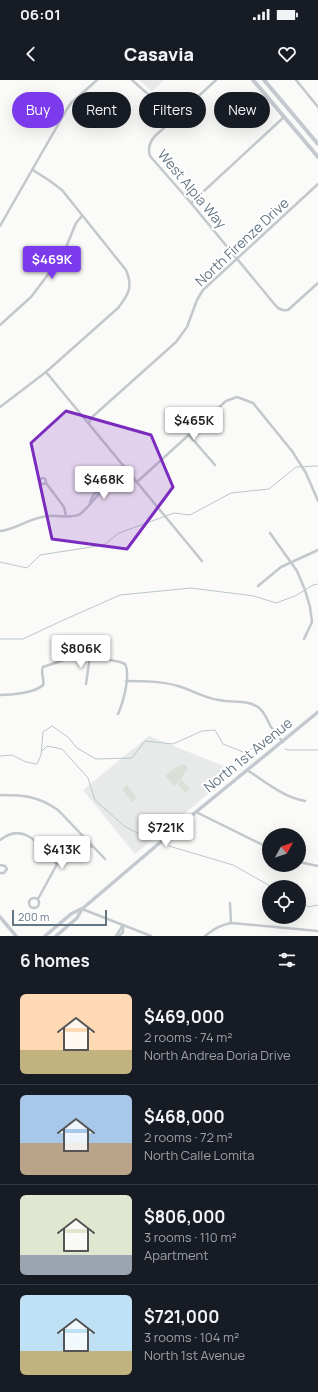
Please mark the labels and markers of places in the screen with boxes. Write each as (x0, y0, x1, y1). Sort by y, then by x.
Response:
pin: $469K (24, 246, 80, 280)
pin: $465K (166, 407, 222, 441)
pin: $468K (76, 466, 132, 500)
pin: $806K (53, 635, 109, 669)
pin: $721K (138, 814, 194, 848)
pin: $413K (34, 836, 90, 870)

